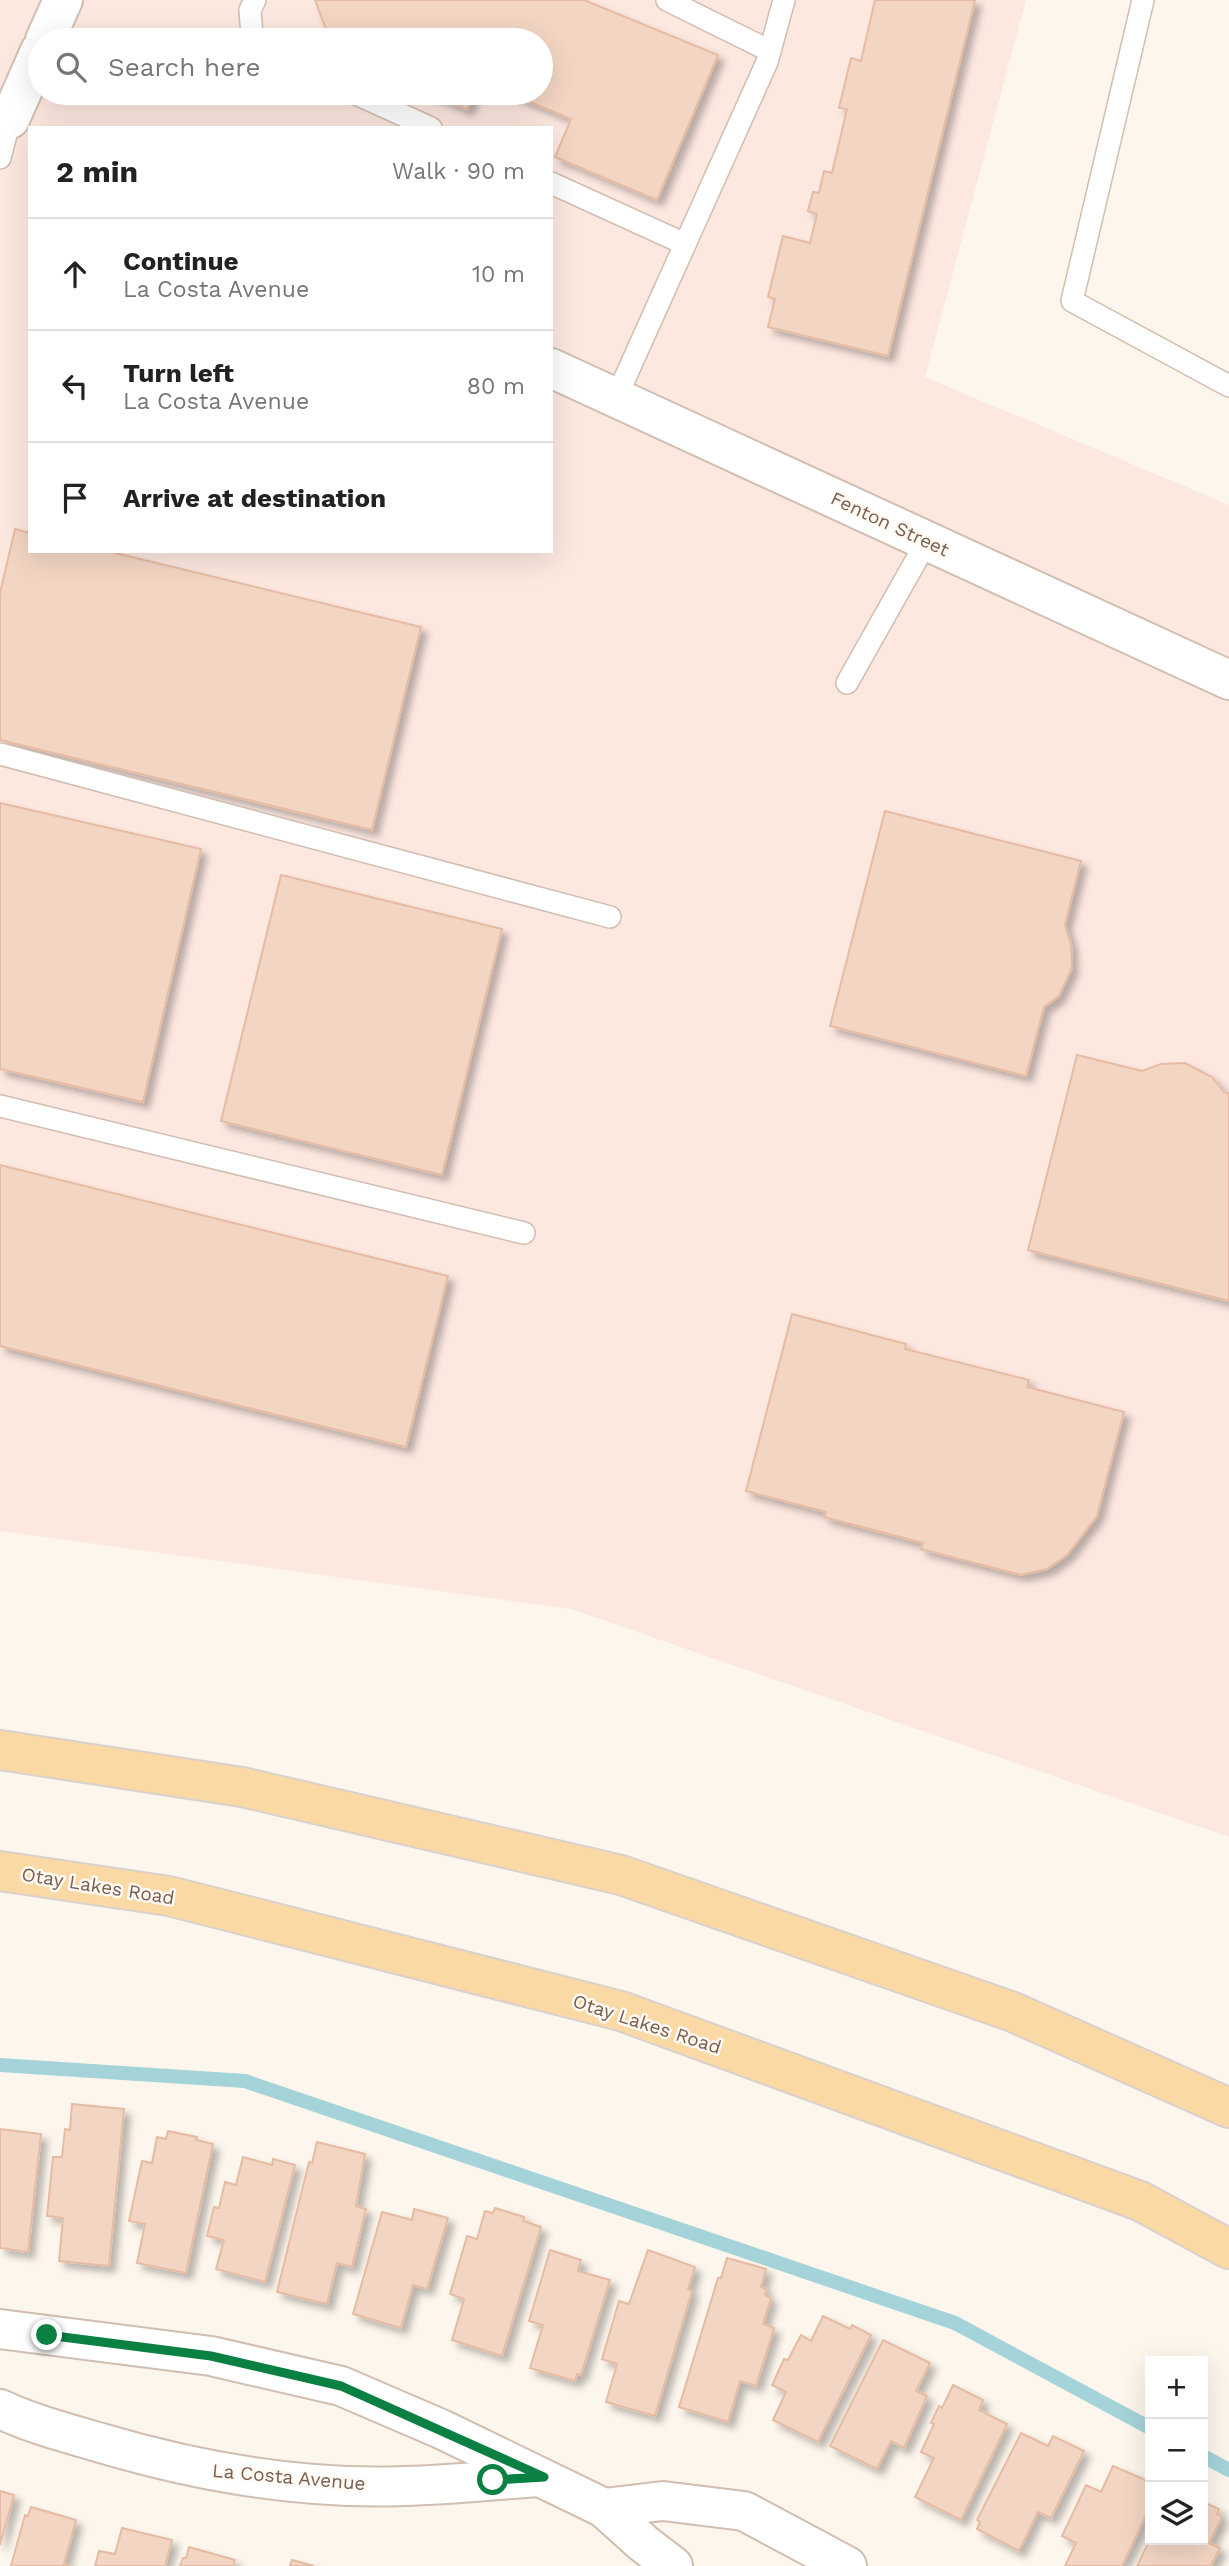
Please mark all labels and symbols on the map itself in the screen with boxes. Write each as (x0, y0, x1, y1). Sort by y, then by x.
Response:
street label: Fenton Street (827, 487, 953, 561)
street label: Otay Lakes Road (20, 1863, 176, 1909)
street label: Otay Lakes Road (570, 1989, 724, 2059)
route end (31, 2319, 62, 2350)
street label: La Costa Avenue (211, 2459, 367, 2495)
route start (477, 2464, 508, 2495)

